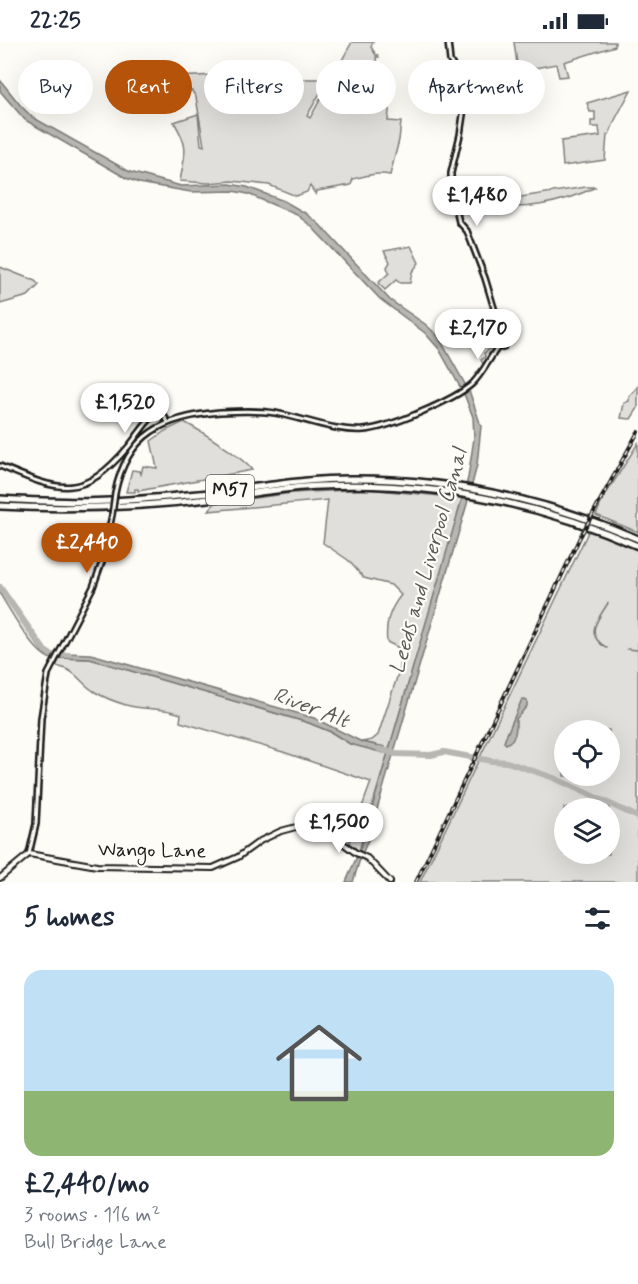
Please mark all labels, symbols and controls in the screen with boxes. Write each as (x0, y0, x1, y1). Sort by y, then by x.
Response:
text: 22:25 (30, 7, 81, 35)
chip: Buy (18, 60, 93, 114)
chip: Rent (105, 60, 192, 114)
chip: Filters (204, 60, 304, 114)
chip: New (316, 60, 396, 114)
chip: Apartment (408, 60, 545, 114)
pin: £1,480 (428, 176, 526, 227)
text: £1,480 (446, 182, 508, 209)
pin: £2,170 (429, 309, 527, 360)
text: £2,170 (448, 315, 508, 342)
pin: £1,520 (76, 383, 174, 434)
text: £1,520 (94, 389, 156, 416)
water label: Leeds and Liverpool Canal (383, 443, 475, 677)
road number: M57 (206, 475, 254, 505)
pin: £2,440 (38, 523, 136, 574)
text: £2,440 (55, 529, 119, 556)
water label: River Alt (269, 681, 355, 736)
map controls (554, 720, 620, 864)
button: locate (554, 720, 620, 786)
button: layers (554, 798, 620, 864)
pin: £1,500 (290, 803, 388, 854)
text: £1,500 (308, 809, 370, 836)
street label: Wango Lane (98, 837, 207, 866)
text: 5 homes (24, 901, 115, 935)
icon: filters (581, 902, 614, 935)
icon: home (265, 1009, 373, 1117)
text: £2,440/mo (24, 1168, 149, 1202)
text: 3 rooms · 116 m² (24, 1202, 160, 1229)
text: Bull Bridge Lane (24, 1229, 167, 1256)

